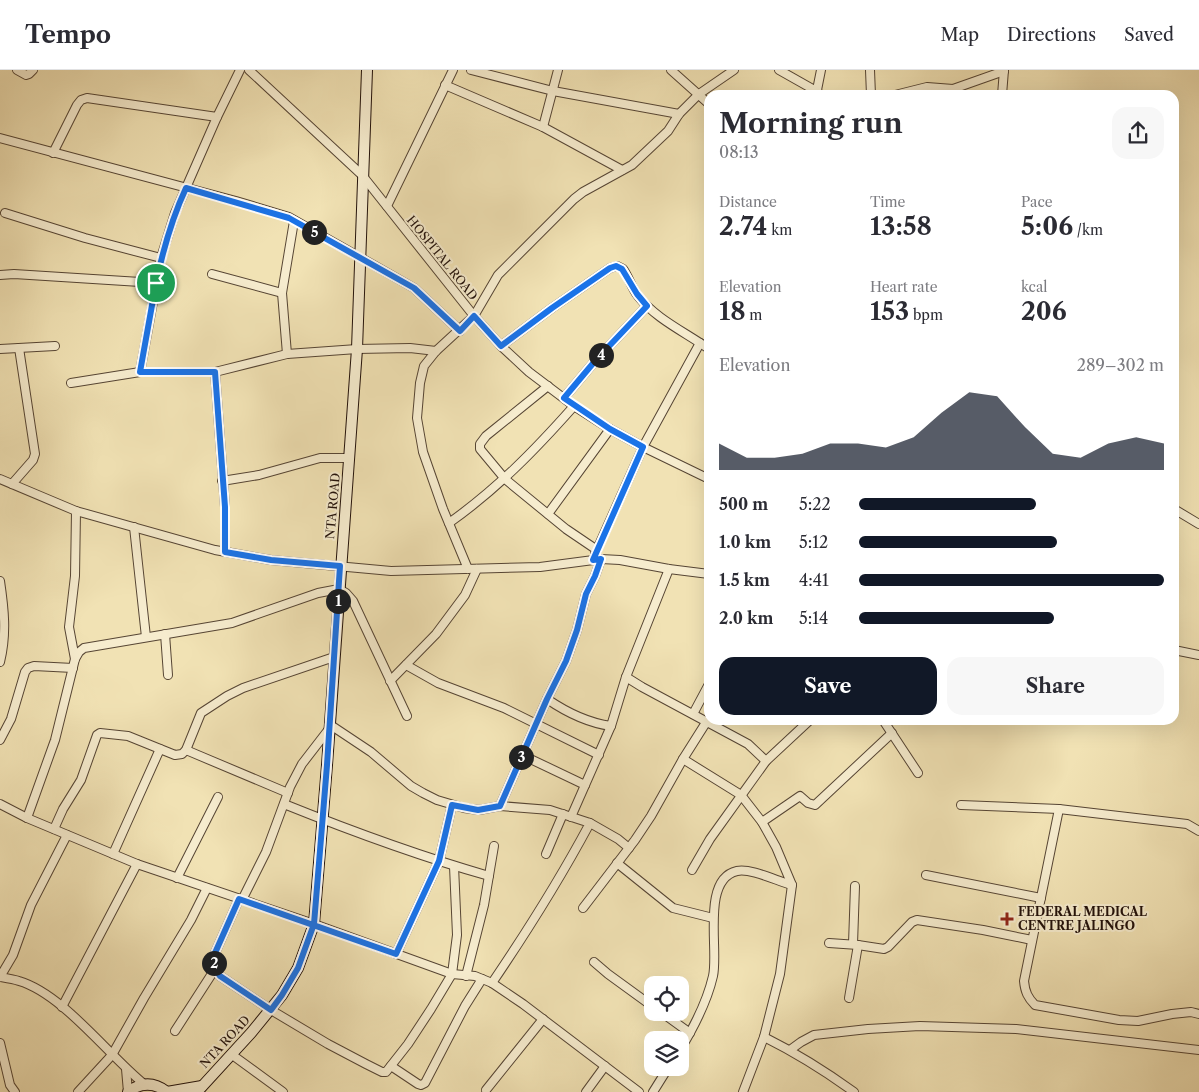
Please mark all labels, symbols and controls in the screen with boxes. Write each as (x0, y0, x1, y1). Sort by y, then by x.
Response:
text: Tempo (25, 20, 111, 49)
text: Map (940, 24, 979, 46)
text: Directions (1007, 24, 1096, 46)
text: Saved (1124, 24, 1174, 46)
text: Morning run (719, 106, 903, 140)
button: share (1112, 107, 1164, 159)
text: 08:13 (719, 142, 759, 162)
text: Distance (719, 193, 777, 211)
text: Time (870, 193, 905, 211)
text: Pace (1021, 193, 1053, 211)
text: 2.74 (719, 211, 767, 242)
text: 13:58 (870, 211, 932, 242)
text: 5:06 (1021, 211, 1073, 242)
street label: HOSPITAL ROAD (404, 212, 481, 303)
pin: 5 (302, 220, 326, 244)
text: km (767, 221, 792, 239)
text: /km (1073, 221, 1103, 239)
text: 5 (311, 223, 318, 241)
pin (135, 262, 177, 304)
icon: arrive (142, 269, 170, 297)
text: Elevation (719, 278, 782, 296)
text: Heart rate (870, 278, 937, 296)
text: kcal (1021, 278, 1047, 296)
text: 18 (719, 296, 746, 327)
text: 153 (870, 296, 909, 327)
text: 206 (1021, 296, 1067, 327)
text: m (746, 306, 762, 324)
text: bpm (909, 306, 943, 324)
pin: 4 (588, 342, 614, 368)
text: 4 (597, 346, 606, 364)
text: Elevation (719, 355, 790, 375)
text: 289–302 m (1077, 355, 1164, 375)
street label: NTA ROAD (322, 472, 343, 540)
text: 500 m (719, 494, 768, 514)
text: 5:22 (799, 494, 831, 514)
text: 1.0 km (719, 532, 771, 552)
text: 5:12 (799, 532, 828, 552)
text: 1.5 km (719, 570, 770, 590)
text: 4:41 (799, 570, 829, 590)
pin: 1 (326, 588, 350, 614)
text: 1 (335, 592, 342, 610)
text: 2.0 km (719, 608, 773, 628)
text: 5:14 (799, 608, 828, 628)
button: Save (719, 657, 937, 715)
button: Share (947, 657, 1164, 715)
pin: 3 (508, 744, 534, 770)
text: 3 (518, 748, 525, 766)
place label: FEDERAL MEDICAL CENTRE JALINGO (1018, 904, 1148, 933)
marker: FEDERAL MEDICAL CENTRE JALINGO (1000, 912, 1014, 926)
pin: 2 (202, 950, 226, 976)
text: 2 (210, 954, 219, 972)
map controls (644, 976, 689, 1076)
button: locate (644, 976, 689, 1021)
street label: NTA ROAD (196, 1012, 253, 1071)
button: layers (644, 1031, 689, 1076)

